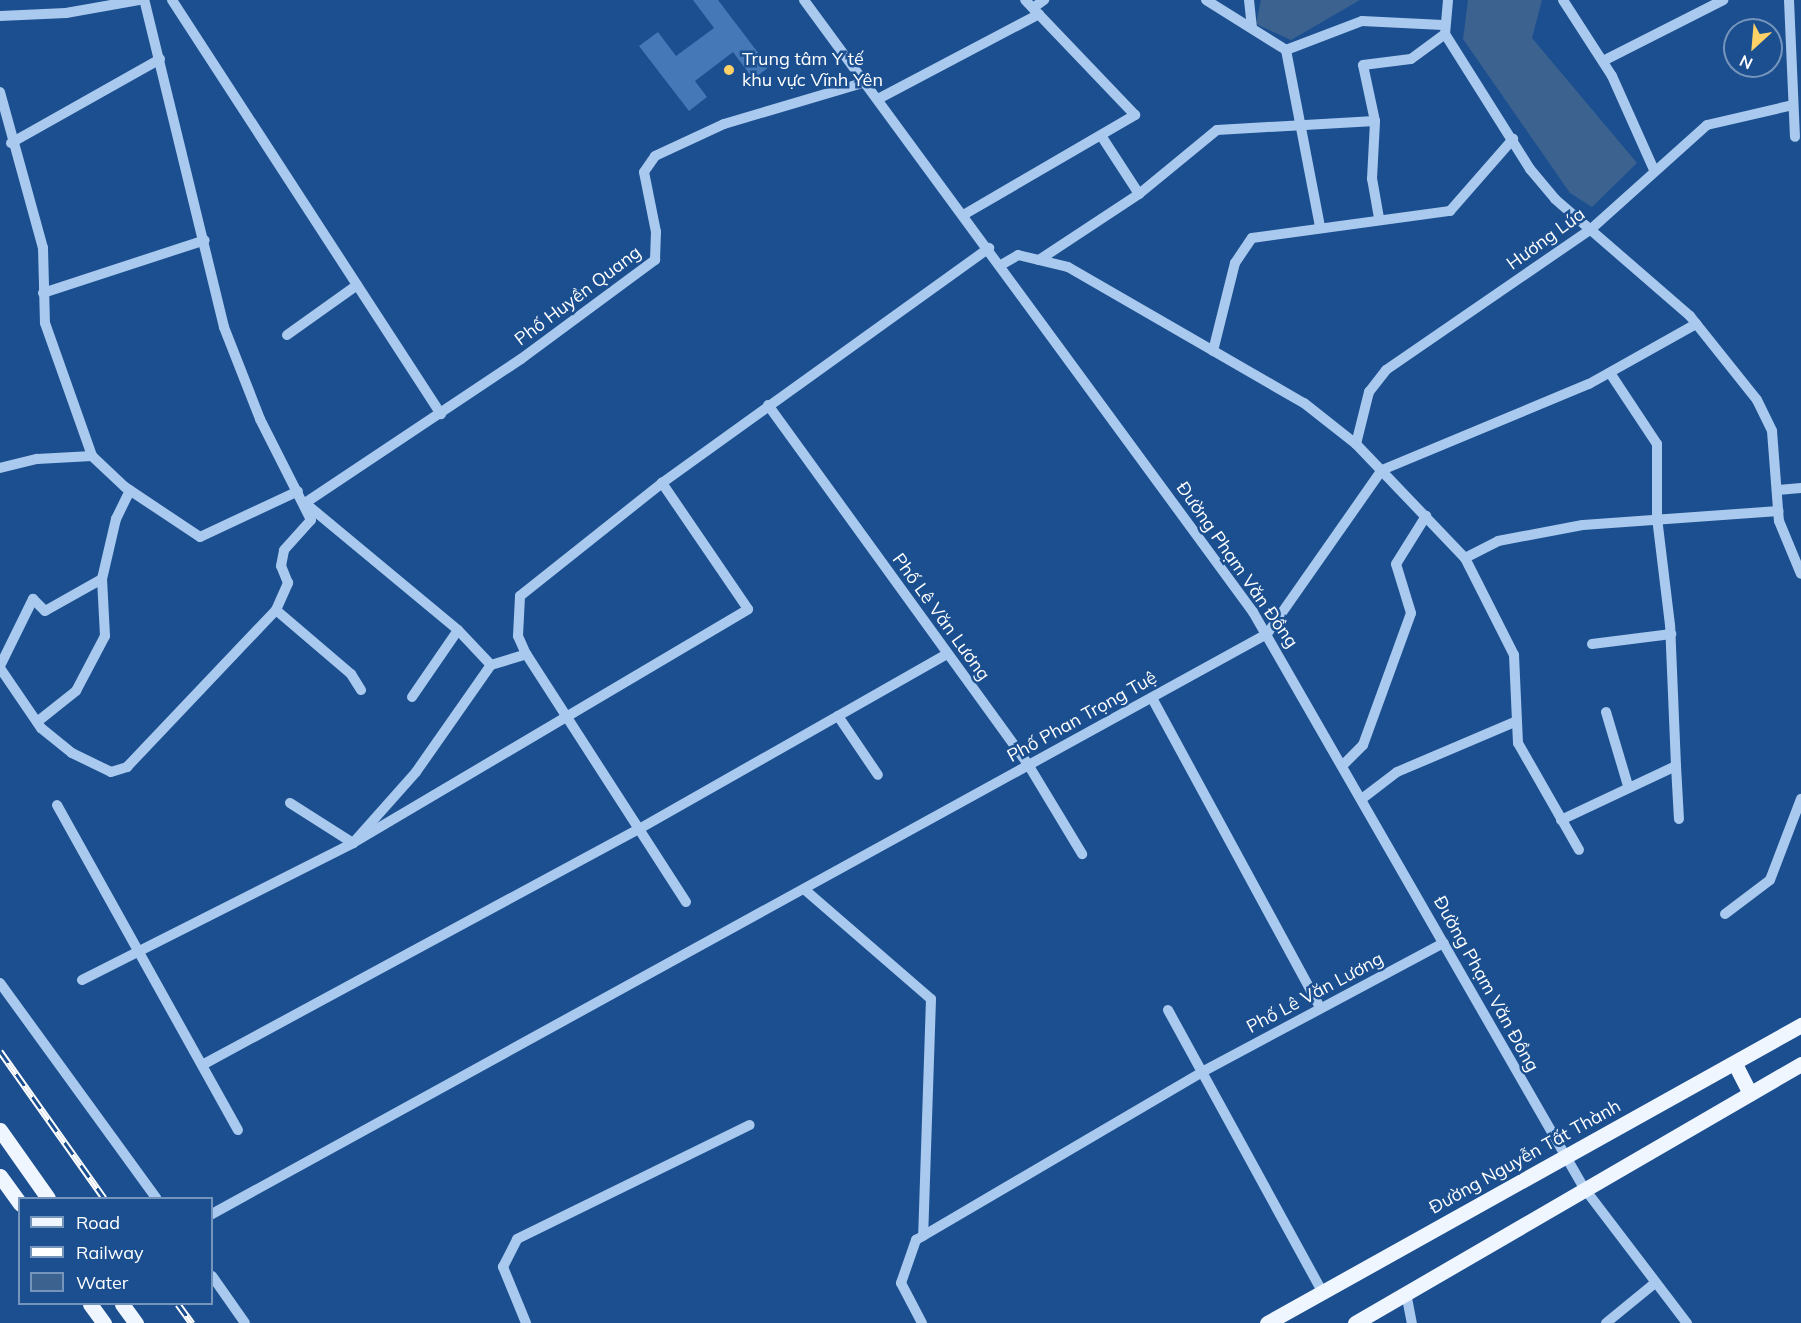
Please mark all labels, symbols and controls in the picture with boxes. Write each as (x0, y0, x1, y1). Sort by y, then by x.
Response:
north arrow (1723, 18, 1783, 78)
place label: Trung tâm Y tế khu vực Vĩnh Yên (742, 49, 883, 92)
text: N (1736, 51, 1756, 74)
marker: Trung tâm Y tế khu vực Vĩnh Yên (720, 61, 738, 79)
street label: Hương Lúa (1503, 203, 1589, 275)
street label: Phố Huyền Quang (511, 242, 645, 350)
street label: Đường Phạm Văn Đồng (1172, 478, 1302, 652)
street label: Phố Lê Văn Lương (888, 549, 994, 685)
street label: Phố Phan Trọng Tuệ (1003, 667, 1161, 767)
street label: Đường Phạm Văn Đồng (1429, 892, 1543, 1076)
street label: Phố Lê Văn Lương (1243, 948, 1387, 1038)
street label: Đường Nguyễn Tất Thành (1426, 1095, 1624, 1219)
legend (18, 1197, 213, 1305)
text: Road (76, 1211, 120, 1234)
text: Railway (76, 1241, 144, 1264)
text: Water (76, 1271, 128, 1294)

